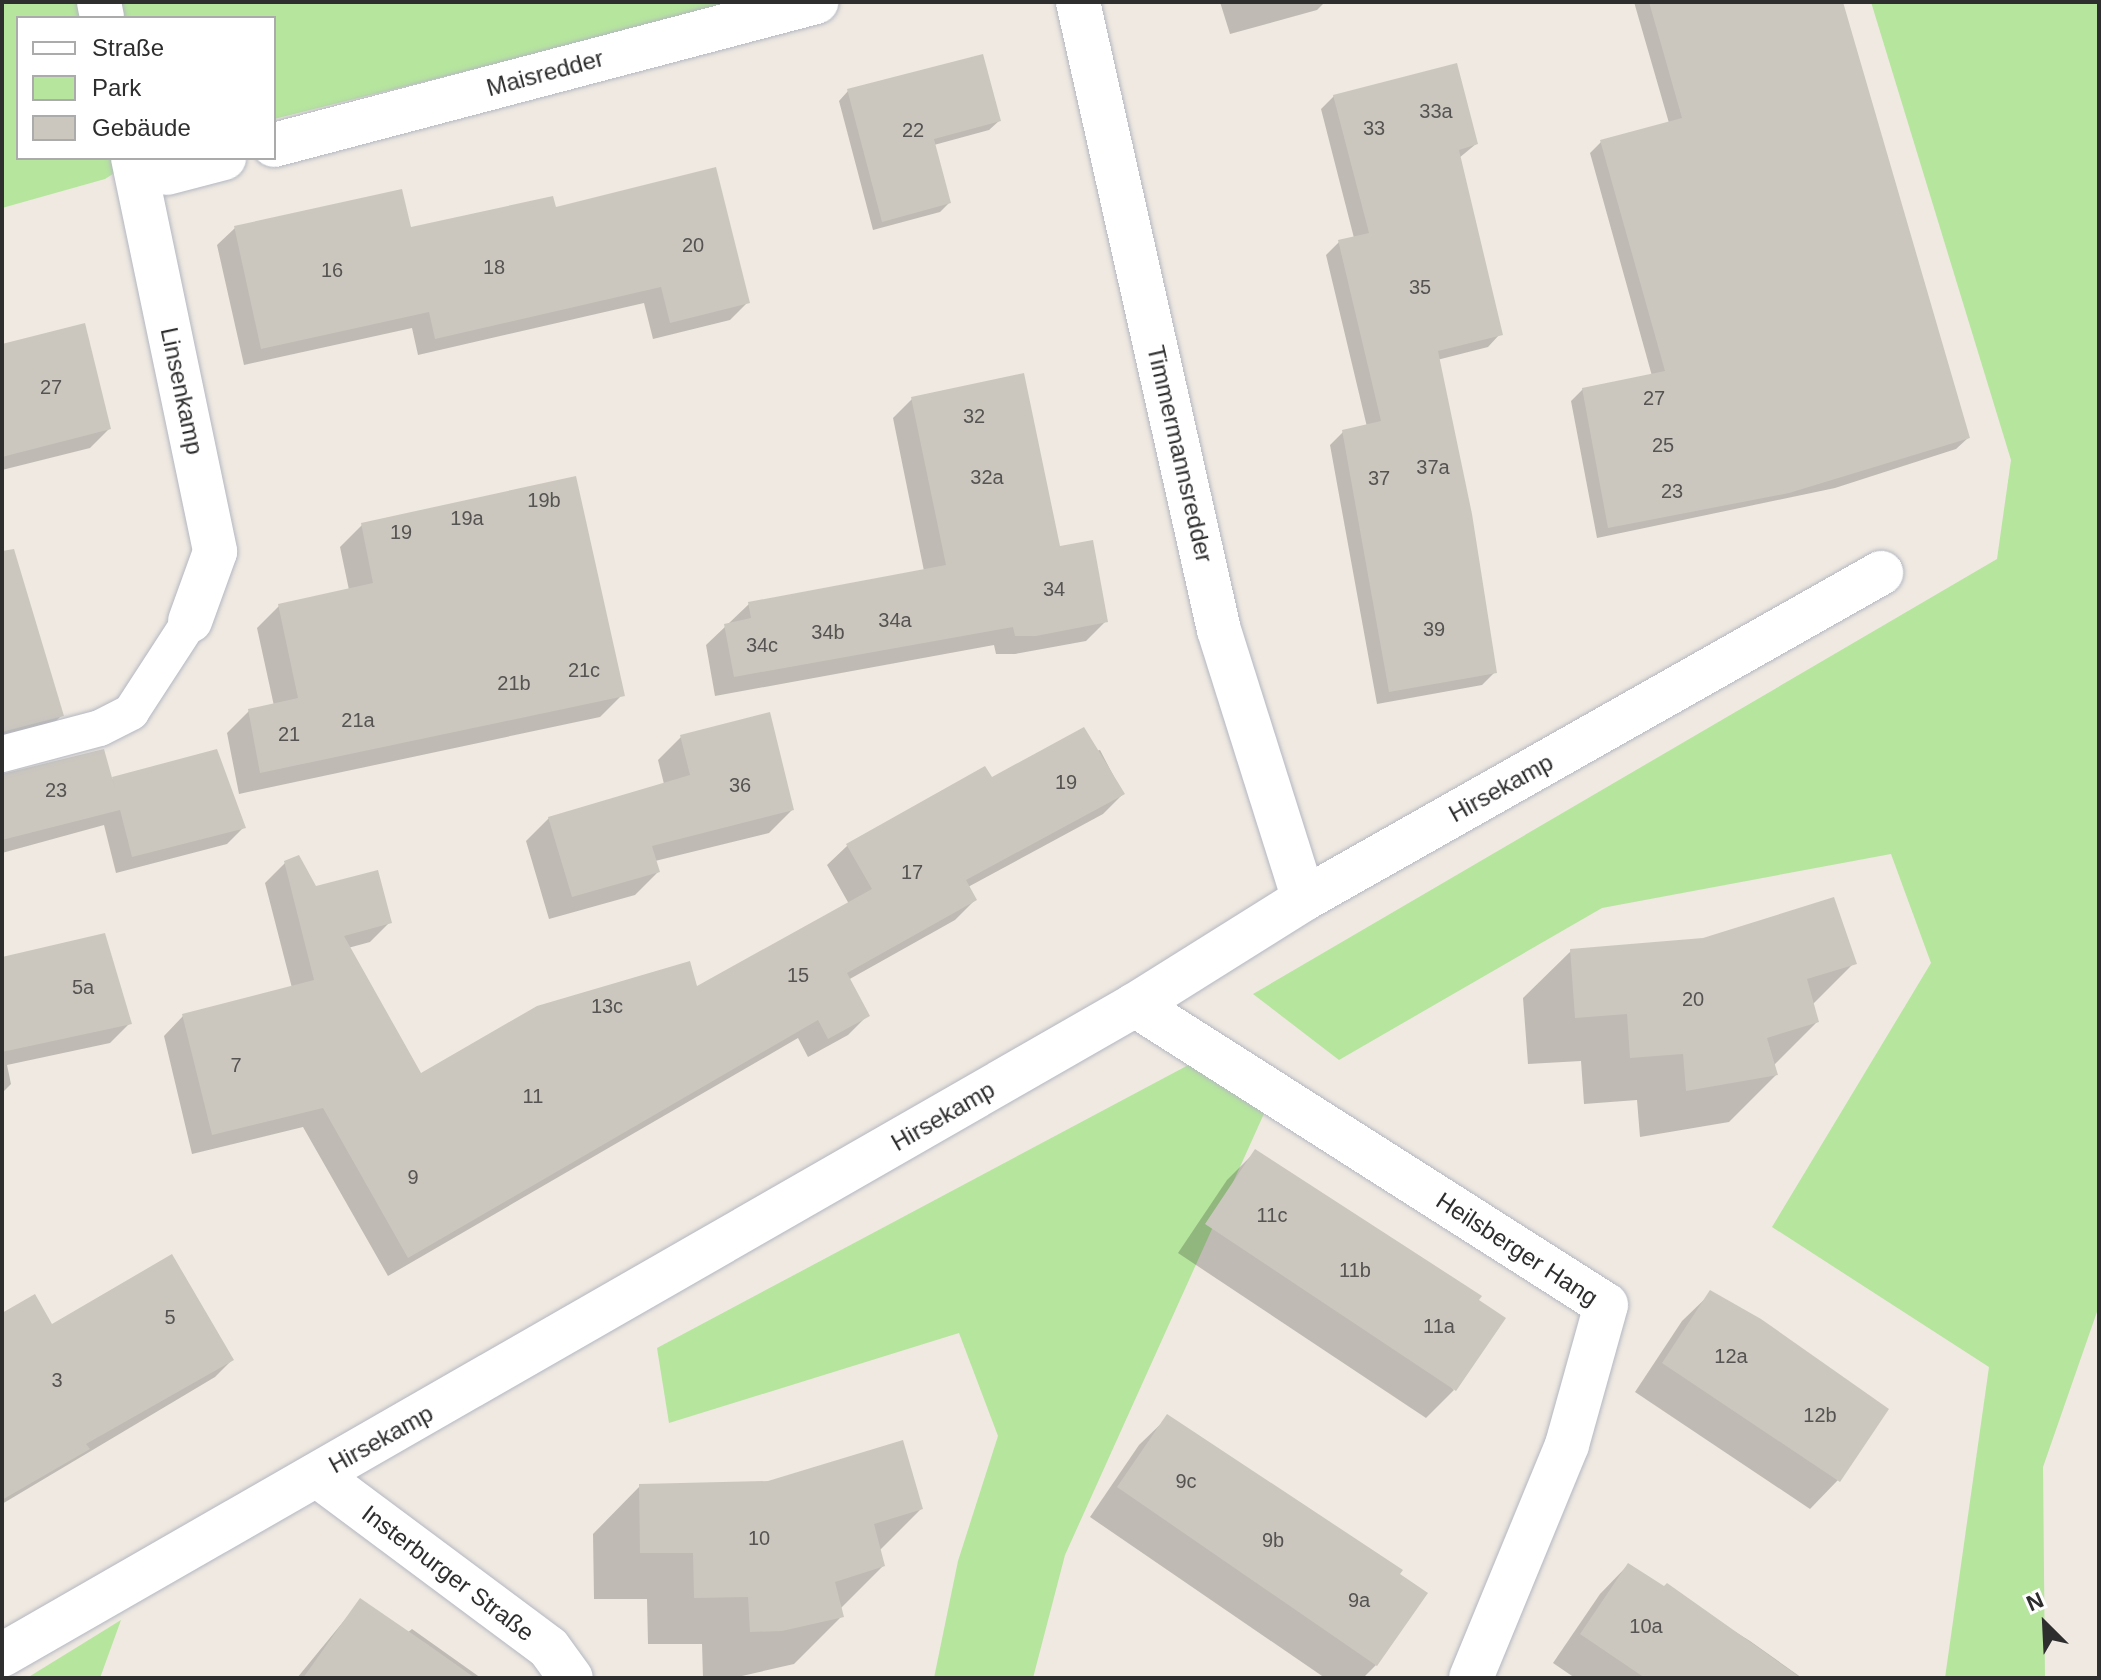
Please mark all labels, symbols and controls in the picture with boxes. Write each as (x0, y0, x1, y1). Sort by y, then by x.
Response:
legend (16, 16, 276, 160)
text: Straße (92, 34, 164, 61)
street label: Maisredder (483, 44, 607, 102)
text: Park (92, 74, 141, 101)
house number: 33a (1419, 99, 1453, 123)
text: Gebäude (92, 114, 191, 141)
house number: 33 (1363, 116, 1385, 140)
house number: 22 (902, 118, 924, 142)
house number: 20 (682, 233, 704, 257)
house number: 18 (483, 255, 505, 279)
house number: 16 (321, 258, 343, 282)
house number: 35 (1409, 275, 1431, 299)
street label: Linsenkamp (154, 325, 210, 457)
street label: Timmermannsredder (1141, 343, 1219, 565)
house number: 27 (40, 375, 62, 399)
house number: 27 (1643, 386, 1665, 410)
house number: 32 (963, 404, 985, 428)
house number: 25 (1652, 433, 1674, 457)
house number: 37a (1416, 455, 1450, 479)
house number: 32a (970, 465, 1004, 489)
house number: 37 (1368, 466, 1390, 490)
house number: 23 (1661, 479, 1683, 503)
house number: 19b (527, 488, 561, 512)
house number: 19a (450, 506, 484, 530)
house number: 19 (390, 520, 412, 544)
house number: 34 (1043, 577, 1065, 601)
house number: 34a (878, 608, 912, 632)
house number: 39 (1423, 617, 1445, 641)
house number: 34b (811, 620, 845, 644)
house number: 34c (746, 633, 778, 657)
house number: 21c (568, 658, 600, 682)
house number: 21b (497, 671, 531, 695)
house number: 21a (341, 708, 375, 732)
house number: 21 (278, 722, 300, 746)
street label: Hirsekamp (1444, 748, 1558, 828)
house number: 19 (1055, 770, 1077, 794)
house number: 36 (729, 773, 751, 797)
house number: 23 (45, 778, 67, 802)
house number: 17 (901, 860, 923, 884)
house number: 15 (787, 963, 809, 987)
house number: 5a (72, 975, 94, 999)
house number: 20 (1682, 987, 1704, 1011)
house number: 13c (591, 994, 623, 1018)
house number: 7 (230, 1053, 242, 1077)
street label: Hirsekamp (886, 1075, 1000, 1157)
house number: 11 (523, 1084, 543, 1108)
house number: 9 (407, 1165, 419, 1189)
street label: Heilsberger Hang (1431, 1186, 1603, 1312)
house number: 11c (1257, 1203, 1287, 1227)
house number: 11b (1339, 1258, 1371, 1282)
house number: 5 (164, 1305, 176, 1329)
house number: 11a (1423, 1314, 1455, 1338)
house number: 12a (1714, 1344, 1748, 1368)
house number: 3 (51, 1368, 63, 1392)
street label: Hirsekamp (324, 1399, 438, 1479)
house number: 12b (1803, 1403, 1837, 1427)
house number: 9c (1175, 1469, 1197, 1493)
street label: Insterburger Straße (356, 1499, 540, 1647)
house number: 10 (748, 1526, 770, 1550)
house number: 9b (1262, 1528, 1284, 1552)
north arrow (2005, 1584, 2085, 1664)
text: N (2023, 1587, 2047, 1616)
house number: 9a (1348, 1588, 1370, 1612)
house number: 10a (1629, 1614, 1663, 1638)

